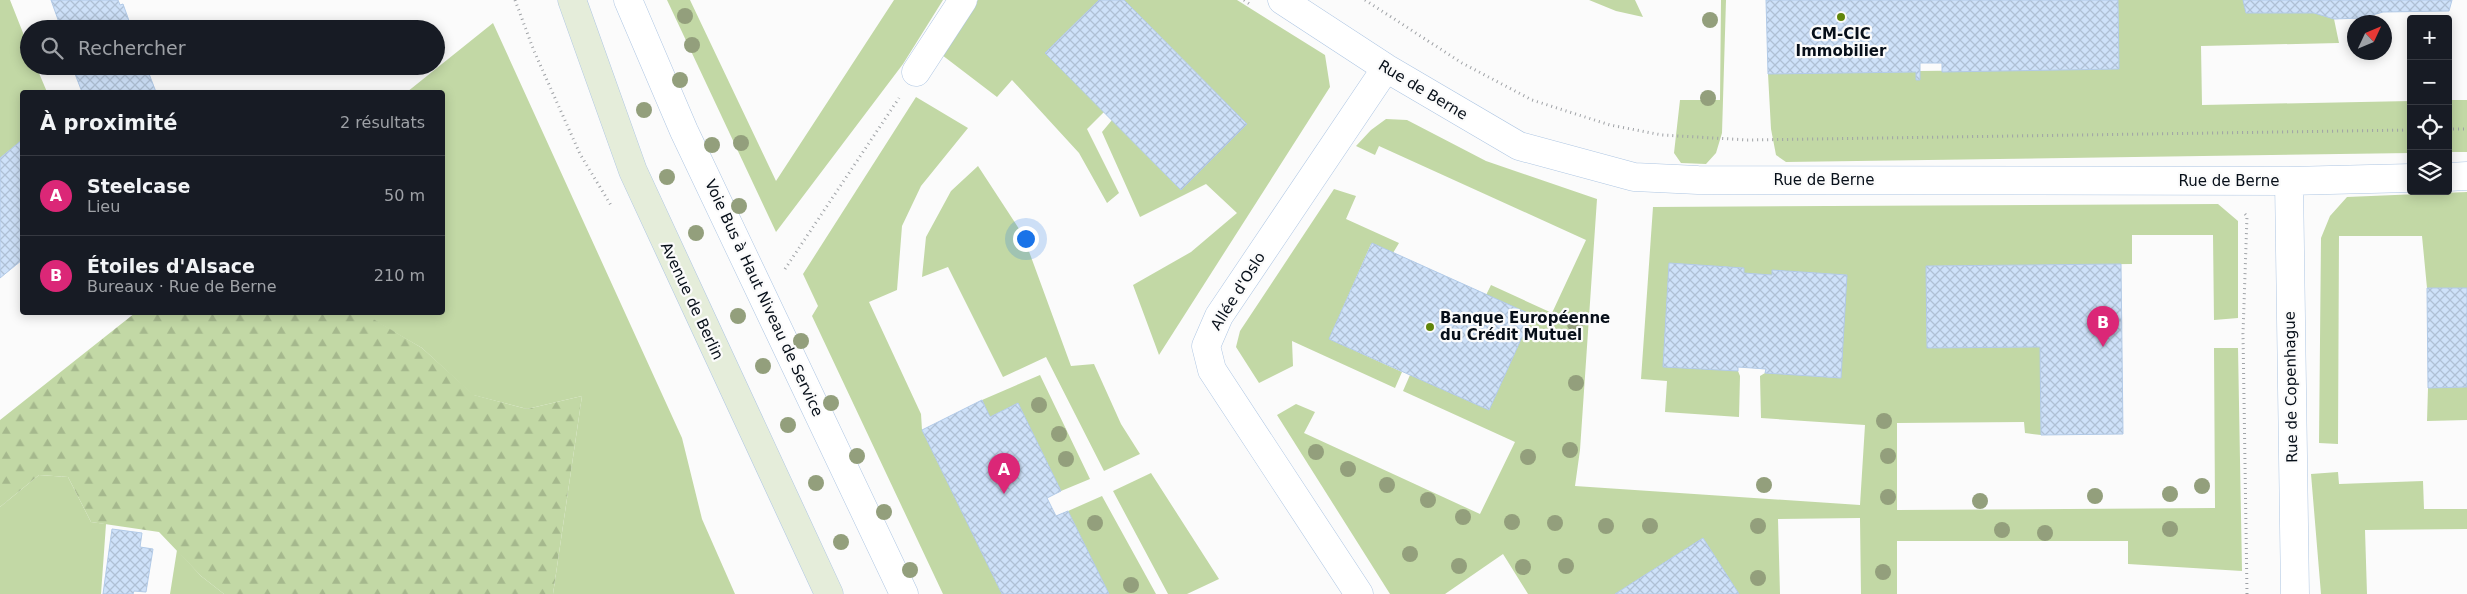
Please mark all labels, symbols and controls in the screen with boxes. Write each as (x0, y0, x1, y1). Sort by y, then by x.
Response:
marker: CM-CIC Immobilier (1835, 11, 1847, 23)
north arrow (2347, 15, 2392, 60)
map controls (2407, 15, 2452, 195)
button: + (2407, 15, 2452, 60)
search box (20, 20, 445, 75)
place label: CM-CIC Immobilier (1796, 25, 1887, 60)
icon: search (38, 34, 66, 62)
text: Rechercher (78, 37, 186, 59)
street label: Rue de Berne (1375, 56, 1471, 124)
button: − (2407, 60, 2452, 105)
button: locate (2407, 105, 2452, 150)
text: À proximité (40, 111, 177, 135)
text: 2 résultats (340, 113, 425, 132)
button: layers (2407, 150, 2452, 195)
street label: Rue de Berne (1774, 171, 1874, 189)
street label: Rue de Berne (2179, 172, 2279, 190)
text: Steelcase (87, 175, 190, 197)
street label: Voie Bus à Haut Niveau de Service (701, 177, 827, 419)
text: A (50, 186, 62, 205)
text: 50 m (384, 186, 425, 205)
text: Lieu (87, 197, 120, 216)
your location (1013, 226, 1039, 252)
street label: Avenue de Berlin (657, 239, 727, 363)
street label: Allée d'Oslo (1207, 249, 1269, 333)
text: Étoiles d'Alsace (87, 255, 255, 277)
text: B (50, 266, 62, 285)
text: 210 m (374, 266, 425, 285)
text: Bureaux · Rue de Berne (87, 277, 277, 296)
pin: B (2087, 306, 2119, 347)
place label: Banque Européenne du Crédit Mutuel (1440, 309, 1610, 344)
street label: Rue de Copenhague (2281, 311, 2301, 463)
marker: Banque Européenne du Crédit Mutuel (1424, 321, 1436, 333)
pin: A (988, 453, 1020, 494)

